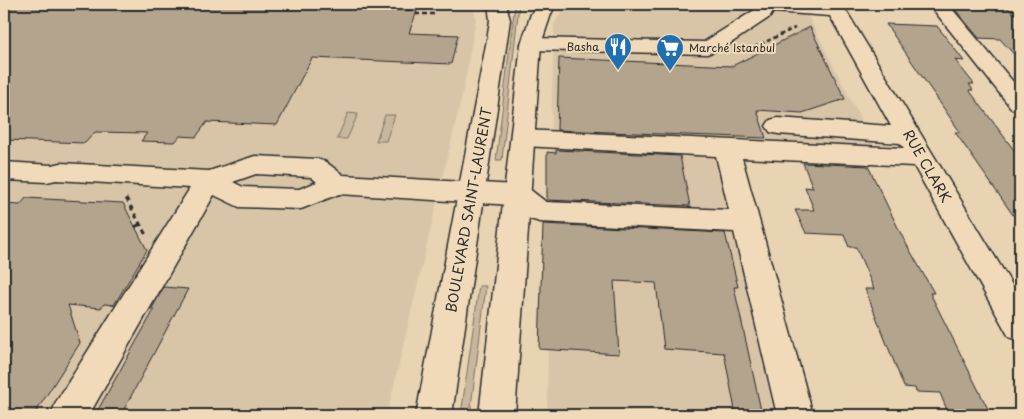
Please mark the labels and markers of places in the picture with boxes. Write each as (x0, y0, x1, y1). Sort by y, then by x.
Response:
restaurant icon: Basha (603, 32, 633, 71)
supermarket icon: Marché Istanbul (655, 33, 685, 72)
place label: Basha (567, 38, 599, 55)
place label: Marché Istanbul (689, 39, 775, 56)

